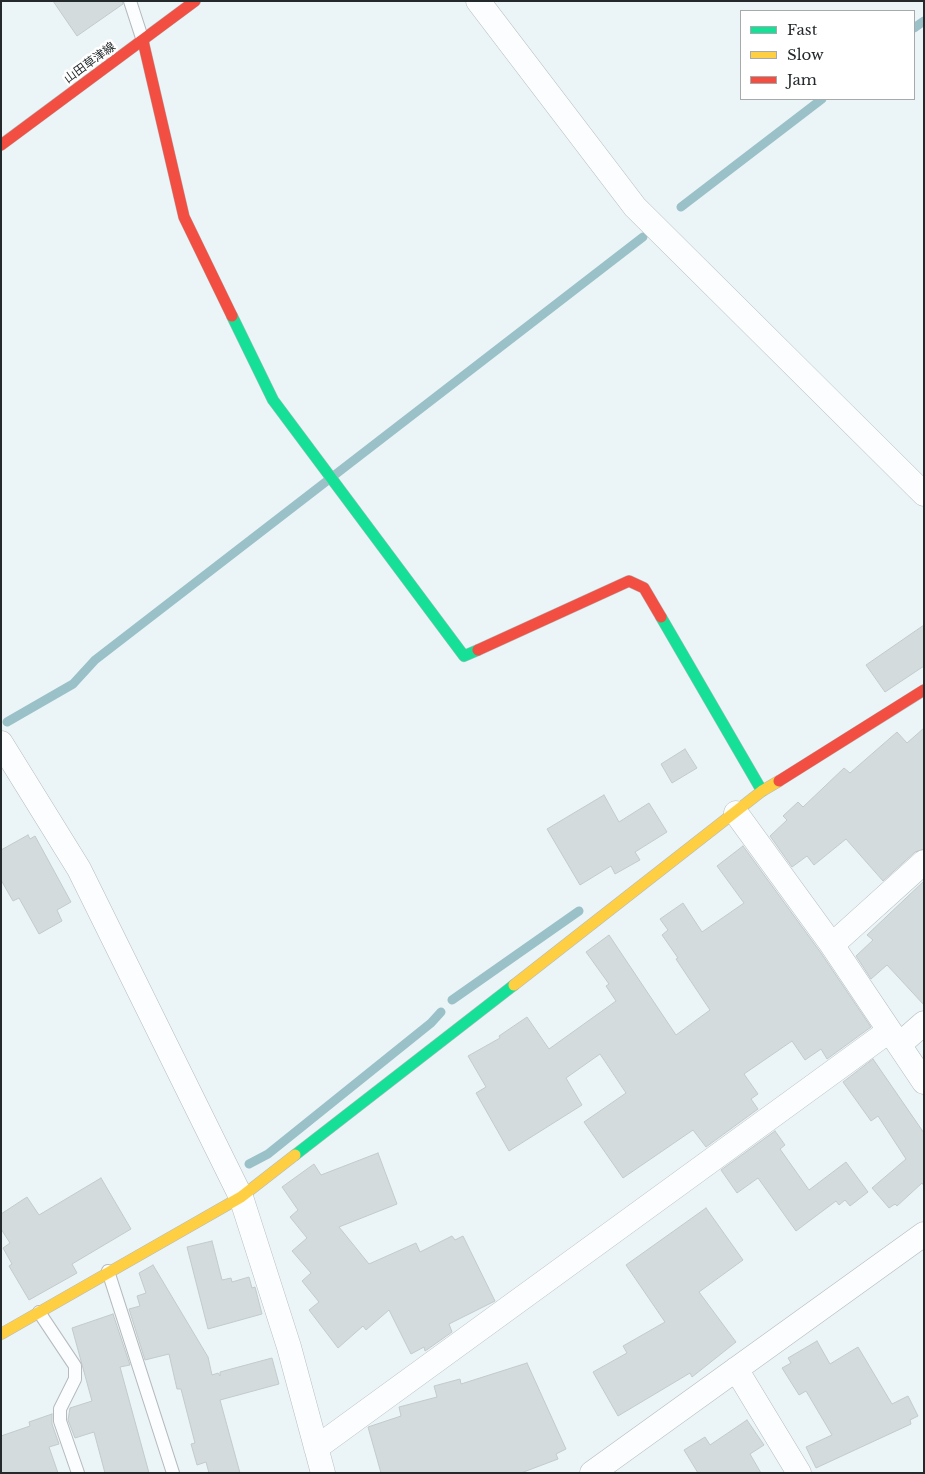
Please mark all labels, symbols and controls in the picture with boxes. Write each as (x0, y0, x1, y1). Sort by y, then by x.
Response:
legend (740, 10, 915, 100)
text: Fast (787, 20, 817, 39)
street label: 山田草津線 (61, 40, 119, 86)
text: Slow (787, 45, 824, 64)
text: Jam (787, 70, 817, 89)

